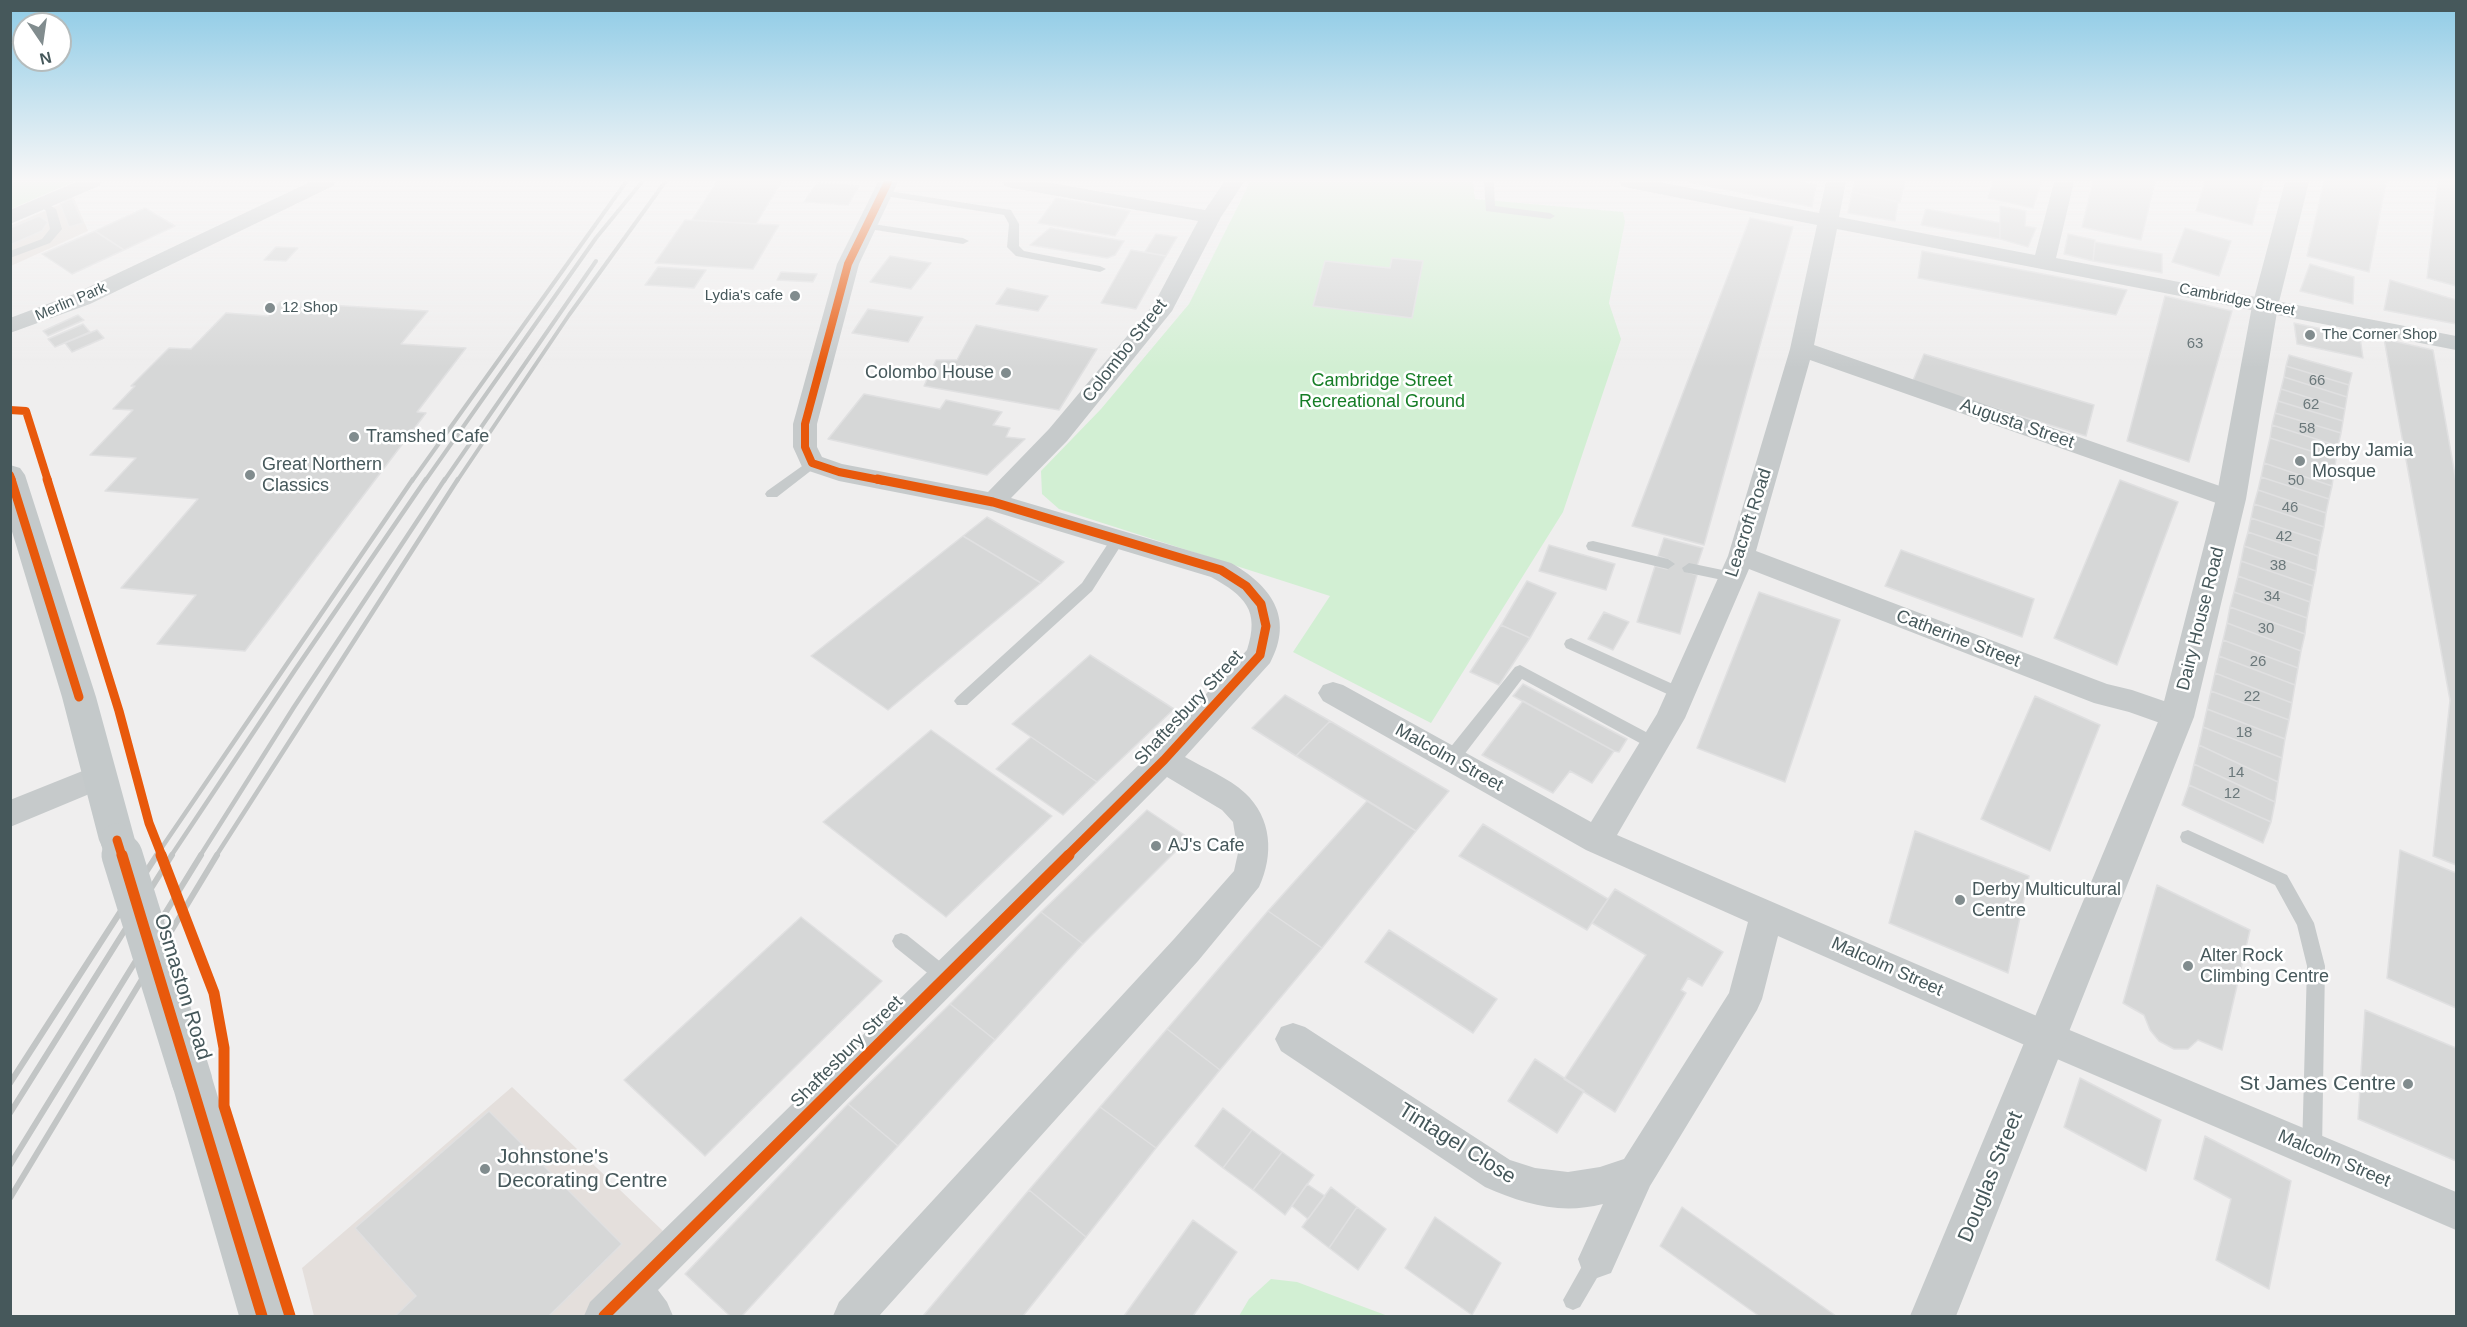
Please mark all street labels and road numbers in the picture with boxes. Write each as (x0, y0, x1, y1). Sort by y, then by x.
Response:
street label: Merlin Park (33, 279, 109, 325)
street label: Cambridge Street (2178, 280, 2296, 320)
street label: Colombo Street (1078, 295, 1172, 407)
street label: Augusta Street (1957, 394, 2077, 454)
street label: Leacroft Road (1721, 466, 1777, 580)
street label: Dairy House Road (2173, 545, 2229, 693)
street label: Catherine Street (1893, 605, 2023, 673)
street label: Shaftesbury Street (1130, 646, 1248, 770)
street label: Malcolm Street (1391, 719, 1507, 797)
street label: Osmaston Road (148, 911, 216, 1063)
street label: Malcolm Street (1828, 933, 1946, 1001)
street label: Shaftesbury Street (787, 992, 907, 1112)
street label: Tintagel Close (1394, 1098, 1520, 1190)
street label: Douglas Street (1953, 1108, 2029, 1246)
street label: Malcolm Street (2275, 1126, 2393, 1192)

